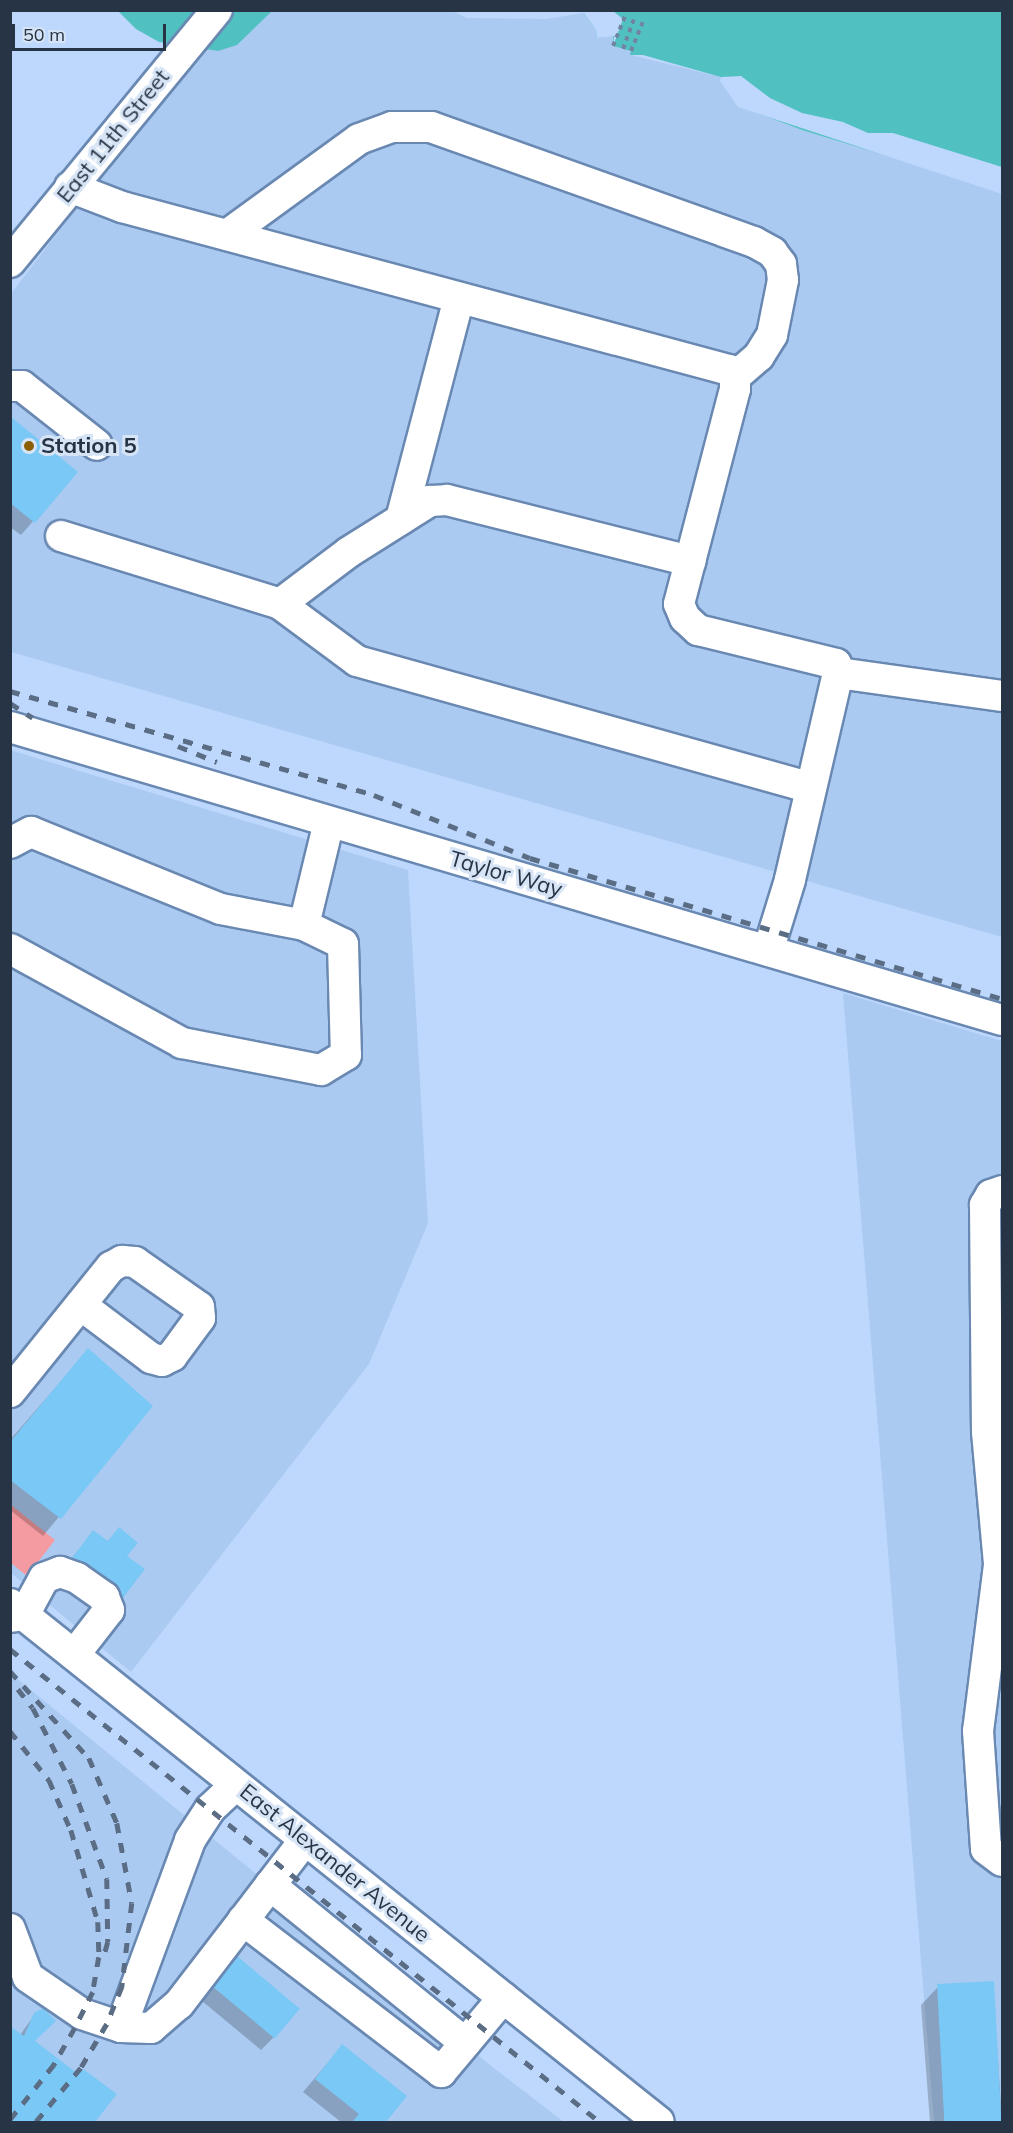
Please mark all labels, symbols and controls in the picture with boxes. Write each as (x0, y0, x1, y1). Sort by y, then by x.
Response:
scale bar (15, 12, 170, 50)
text: 50 m (23, 23, 65, 46)
street label: East 11th Street (51, 64, 175, 208)
place label: Station 5 (41, 433, 137, 459)
marker: Station 5 (22, 439, 36, 453)
street label: Taylor Way (447, 845, 565, 903)
street label: East Alexander Avenue (235, 1778, 435, 1948)

